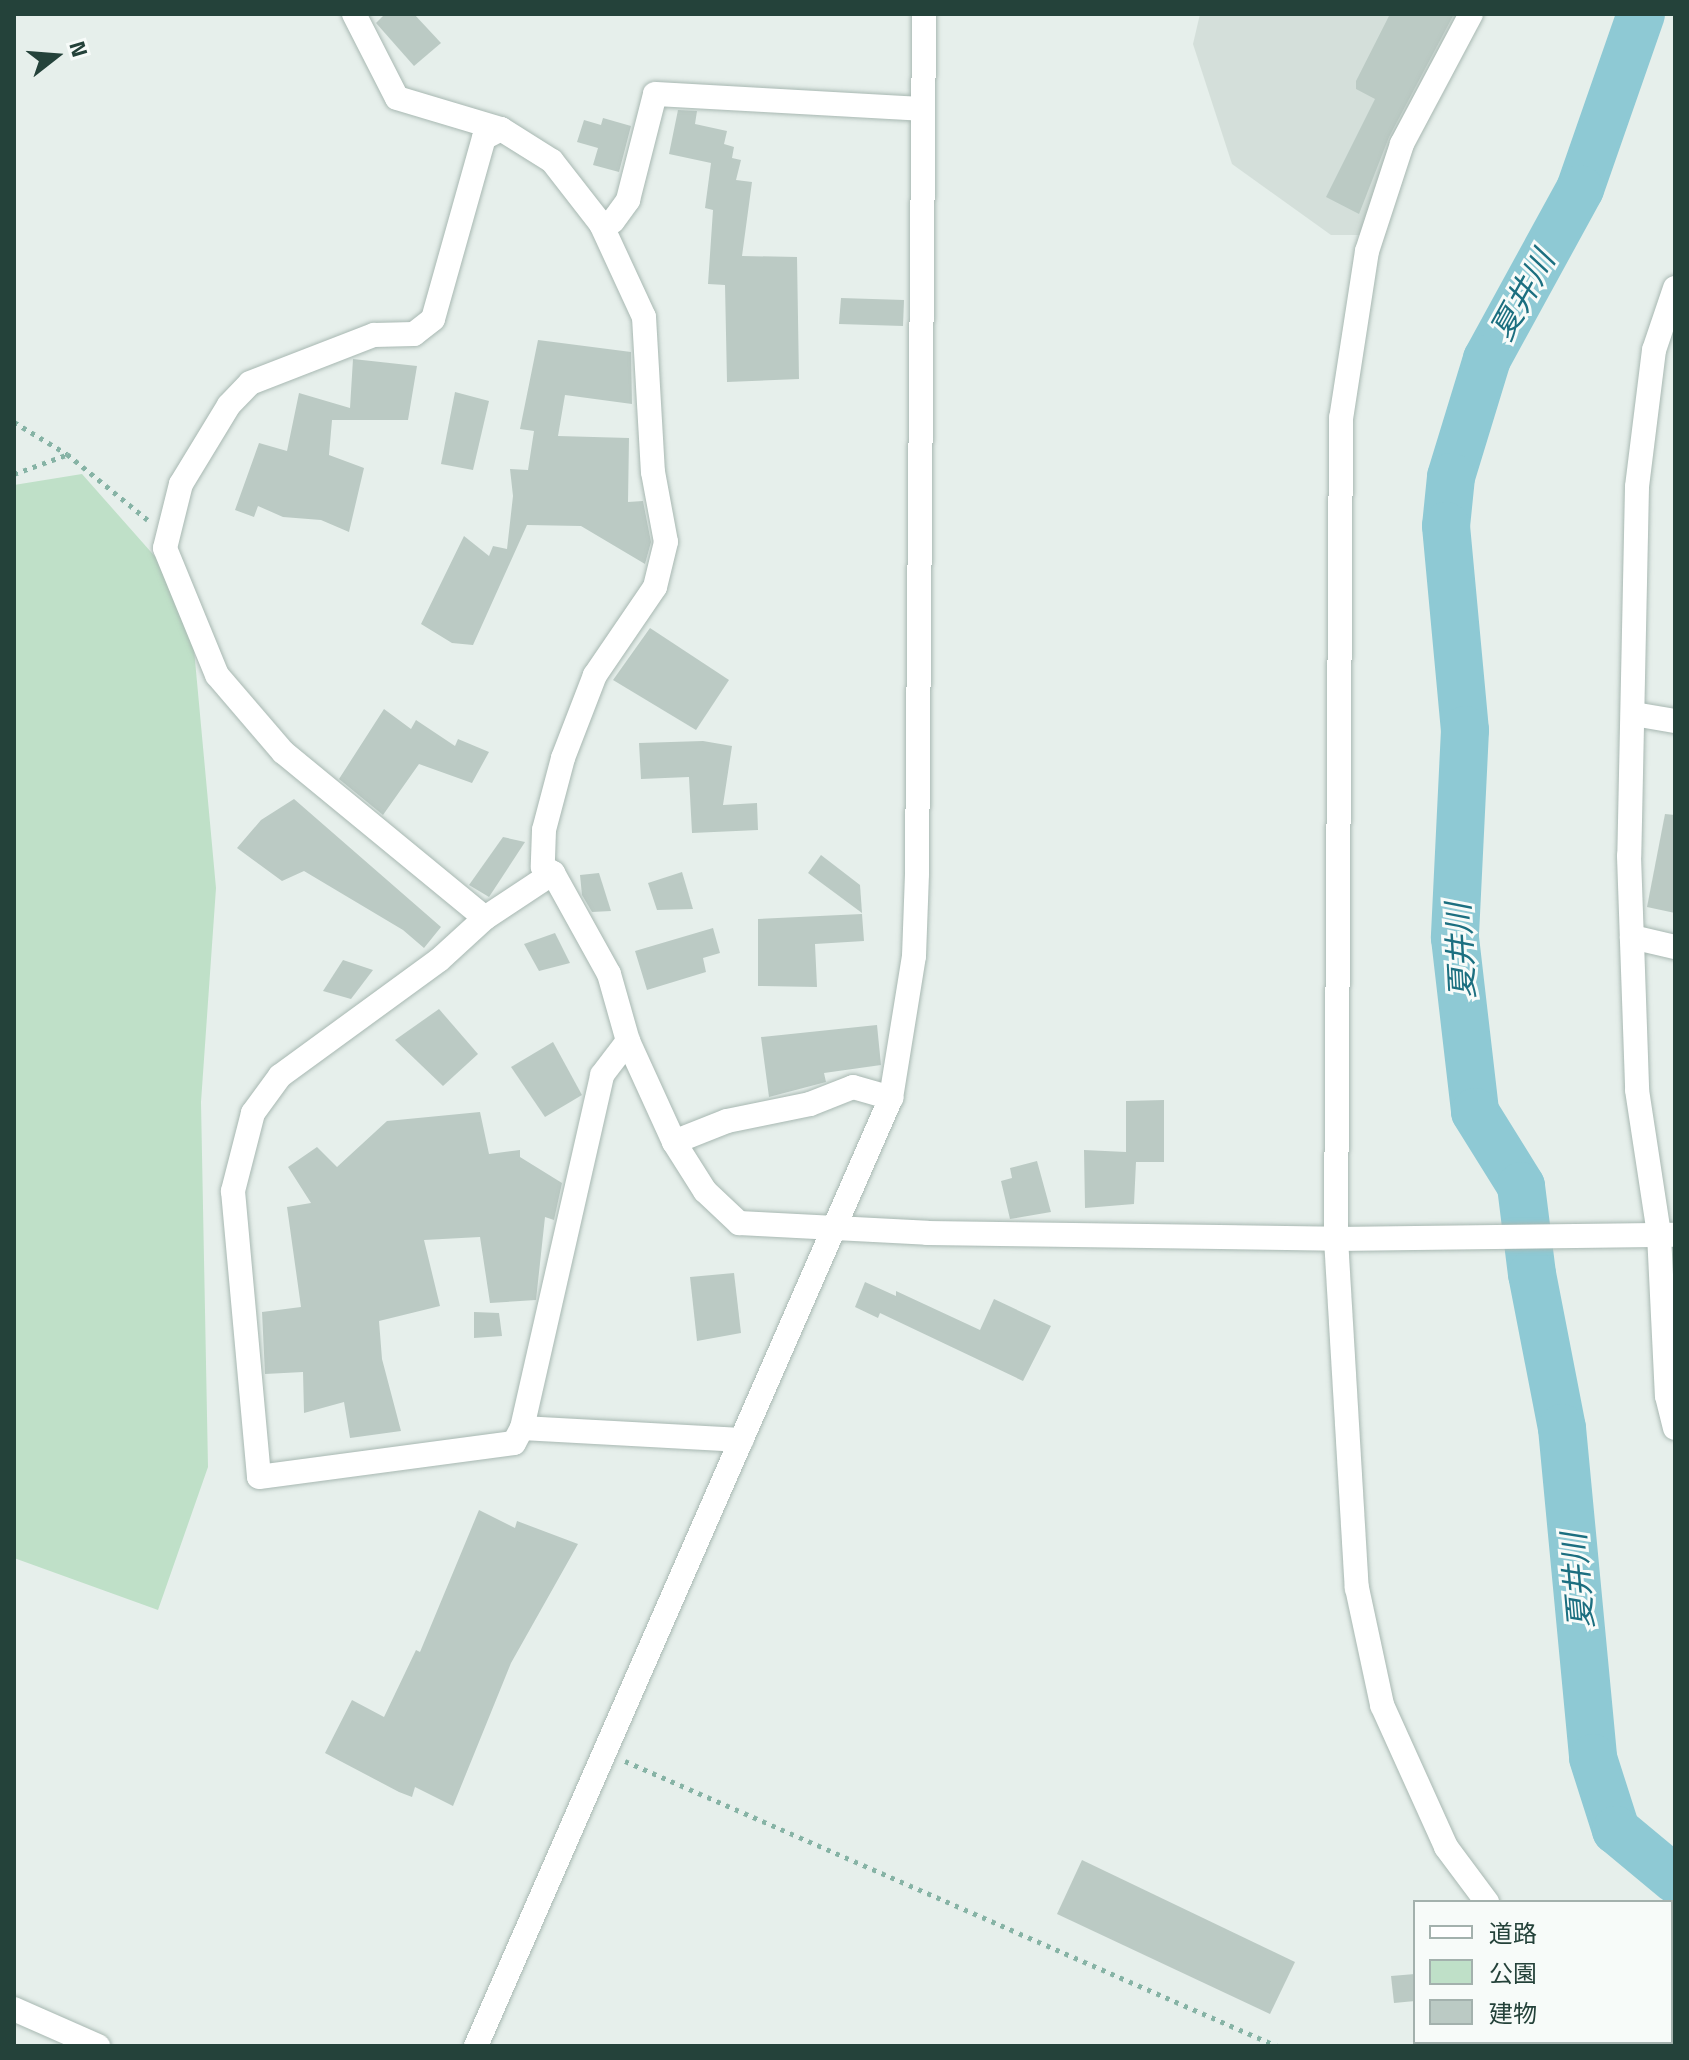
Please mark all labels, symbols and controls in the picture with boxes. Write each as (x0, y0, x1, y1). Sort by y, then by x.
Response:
north arrow (16, 16, 96, 96)
text: N (60, 37, 97, 61)
water label: 夏井川 (1482, 244, 1562, 346)
water label: 夏井川 (1438, 902, 1482, 1000)
water label: 夏井川 (1554, 1532, 1600, 1630)
legend (1413, 1900, 1673, 2044)
text: 道路 (1489, 1915, 1537, 1951)
text: 公園 (1489, 1955, 1537, 1991)
text: 建物 (1489, 1995, 1537, 2031)

